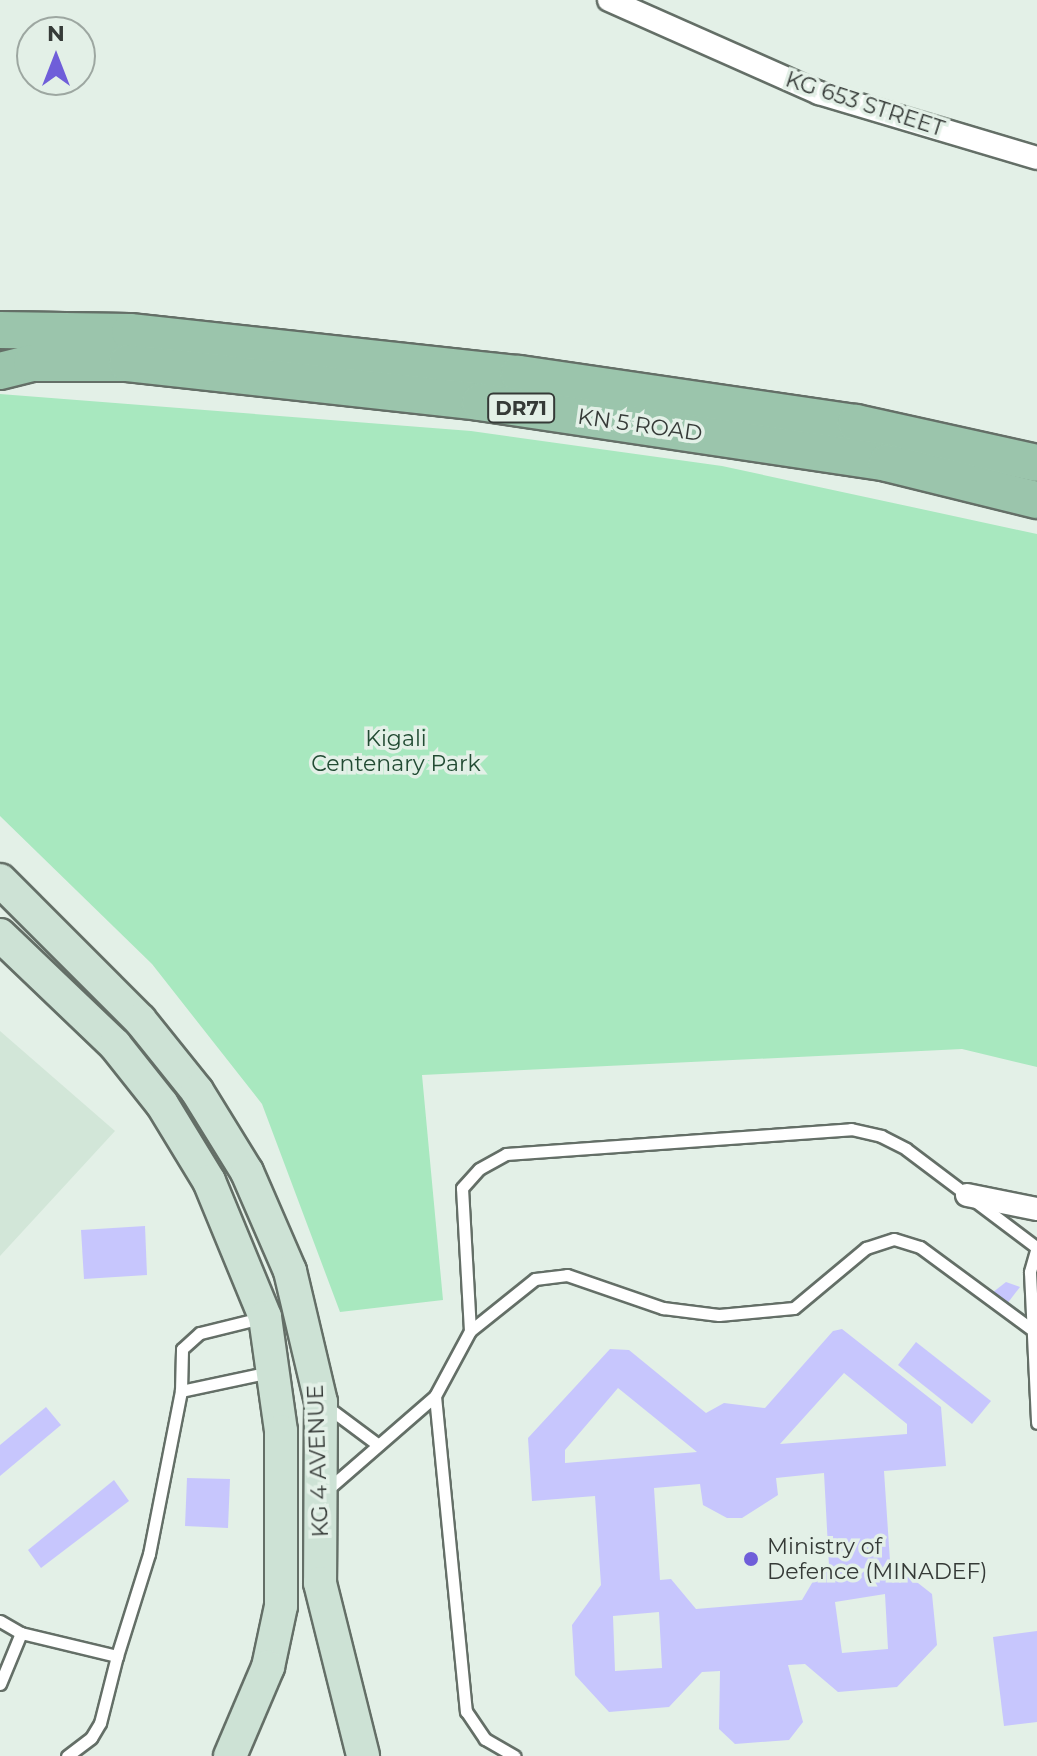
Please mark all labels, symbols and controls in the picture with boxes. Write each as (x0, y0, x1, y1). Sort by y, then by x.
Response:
north arrow (16, 16, 96, 96)
text: N (47, 20, 65, 47)
street label: KG 653 STREET (782, 66, 948, 142)
road number: DR71 (487, 392, 555, 424)
street label: KN 5 ROAD (576, 403, 704, 447)
park label: Kigali Centenary Park (311, 725, 481, 776)
street label: KG 4 AVENUE (302, 1384, 334, 1538)
place label: Ministry of Defence (MINADEF) (767, 1533, 988, 1584)
marker: Ministry of Defence (MINADEF) (742, 1550, 760, 1568)

